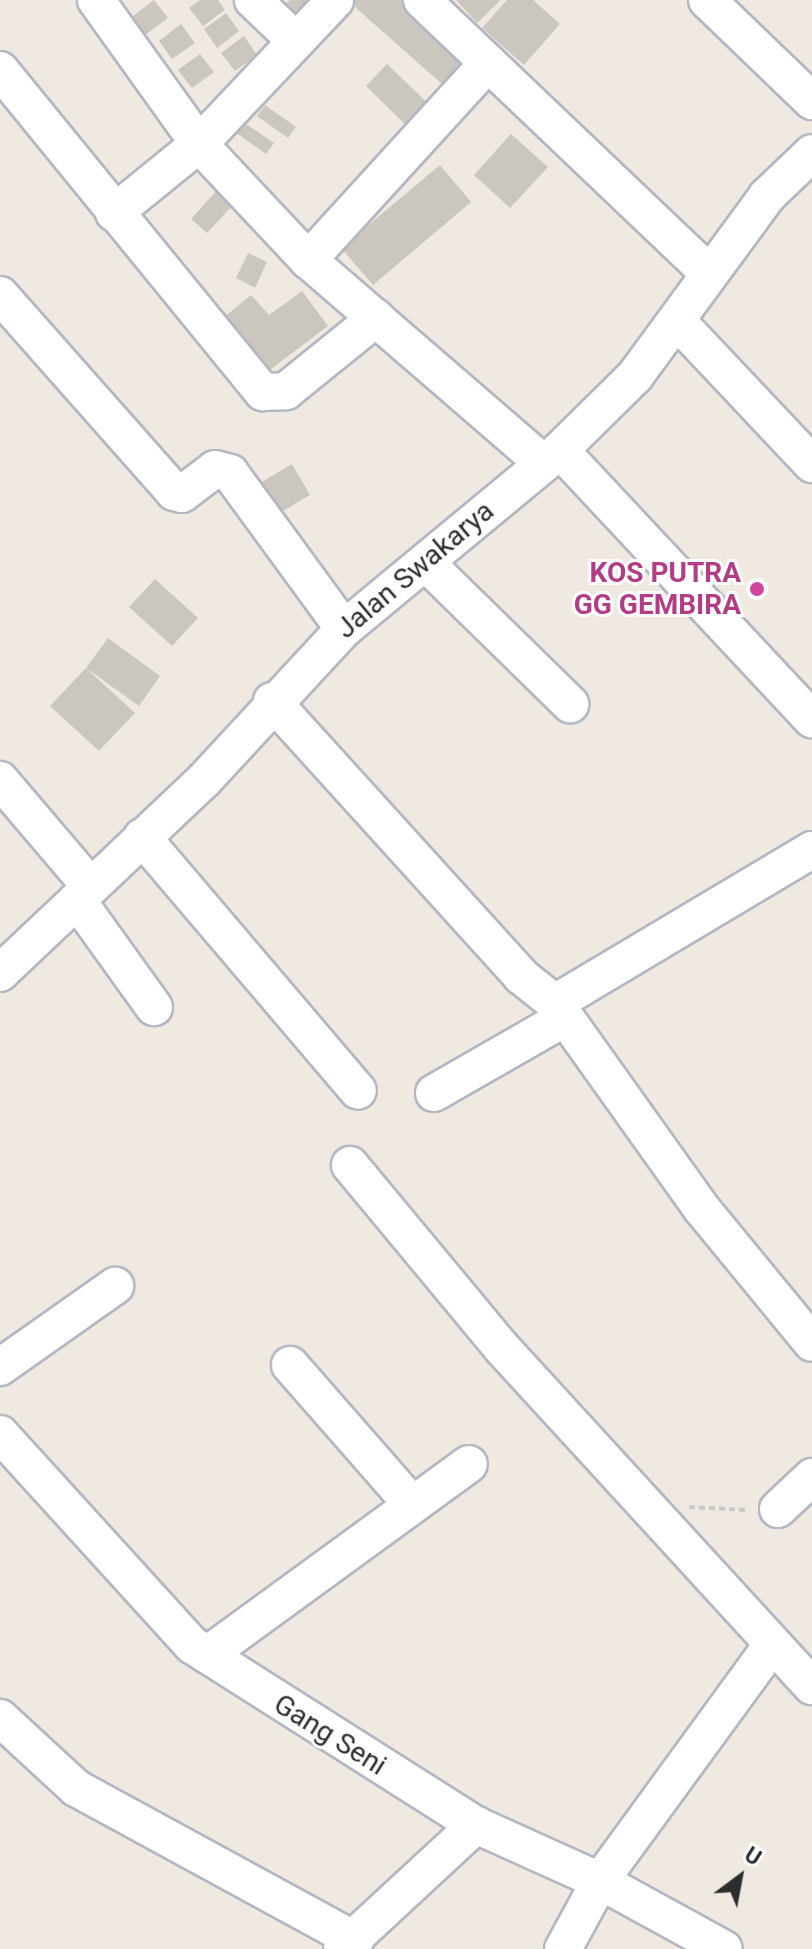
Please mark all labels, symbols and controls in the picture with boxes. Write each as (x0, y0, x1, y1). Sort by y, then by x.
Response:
street label: Jalan Swakarya (329, 494, 501, 646)
place label: KOS PUTRA GG GEMBIRA (574, 556, 741, 622)
marker: KOS PUTRA GG GEMBIRA (748, 580, 766, 598)
street label: Gang Seni (268, 1687, 392, 1783)
north arrow (700, 1837, 780, 1917)
text: U (740, 1842, 766, 1871)

